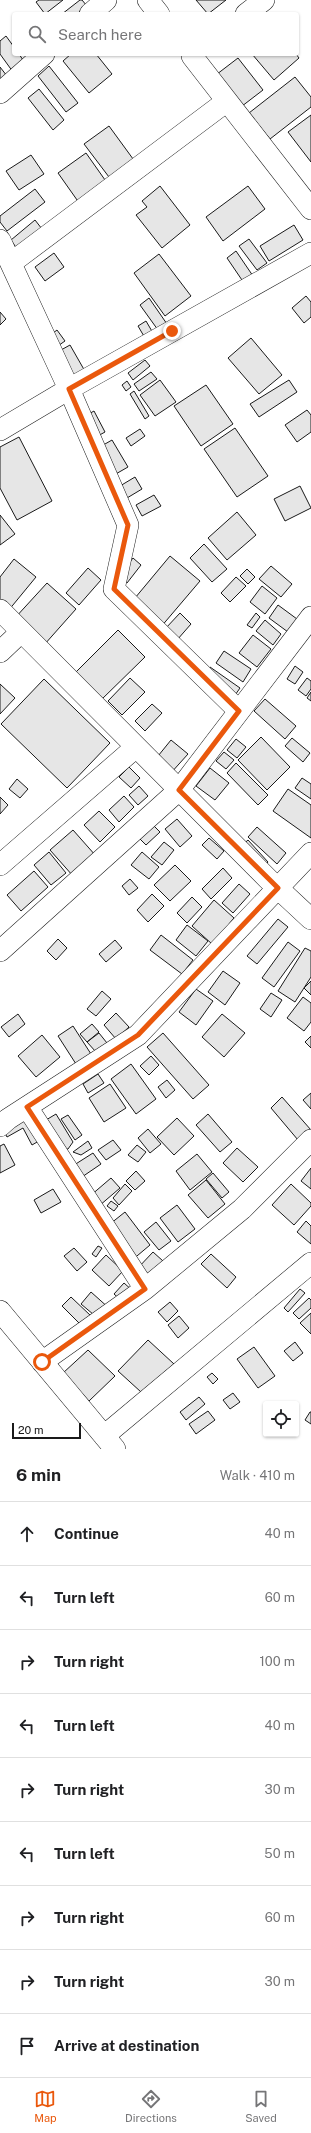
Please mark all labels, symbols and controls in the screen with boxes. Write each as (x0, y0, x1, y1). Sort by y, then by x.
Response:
search box (12, 12, 299, 56)
icon: search (26, 23, 48, 45)
text: Search here (58, 26, 142, 43)
route end (163, 322, 181, 340)
route start (33, 1353, 51, 1371)
map controls (263, 1401, 299, 1437)
button: locate (263, 1401, 299, 1437)
scale bar (12, 1421, 81, 1440)
text: 20 m (18, 1424, 43, 1436)
text: 6 min (16, 1465, 61, 1485)
text: Walk · 410 m (220, 1468, 295, 1483)
icon: ahead (16, 1523, 38, 1545)
text: Continue (54, 1525, 119, 1542)
text: 40 m (264, 1526, 295, 1541)
icon: left (16, 1587, 38, 1609)
text: Turn left (54, 1589, 115, 1606)
text: 60 m (265, 1590, 295, 1605)
icon: right (16, 1651, 38, 1673)
text: Turn right (54, 1653, 124, 1670)
text: 100 m (259, 1654, 295, 1669)
icon: left (16, 1715, 38, 1737)
text: Turn left (54, 1717, 115, 1734)
text: 40 m (264, 1718, 295, 1733)
icon: right (16, 1779, 38, 1801)
text: Turn right (54, 1781, 124, 1798)
text: 30 m (265, 1782, 295, 1797)
icon: left (16, 1843, 38, 1865)
text: Turn left (54, 1845, 115, 1862)
text: 50 m (264, 1846, 295, 1861)
icon: right (16, 1907, 38, 1929)
text: Turn right (54, 1909, 124, 1926)
text: 60 m (265, 1910, 295, 1925)
icon: right (16, 1971, 38, 1993)
text: Turn right (54, 1973, 124, 1990)
text: 30 m (265, 1974, 295, 1989)
icon: arrive (16, 2035, 38, 2057)
text: Arrive at destination (54, 2037, 199, 2054)
tab: Map (34, 2088, 57, 2124)
tab: Directions (125, 2088, 177, 2124)
tab: Saved (245, 2088, 277, 2124)

